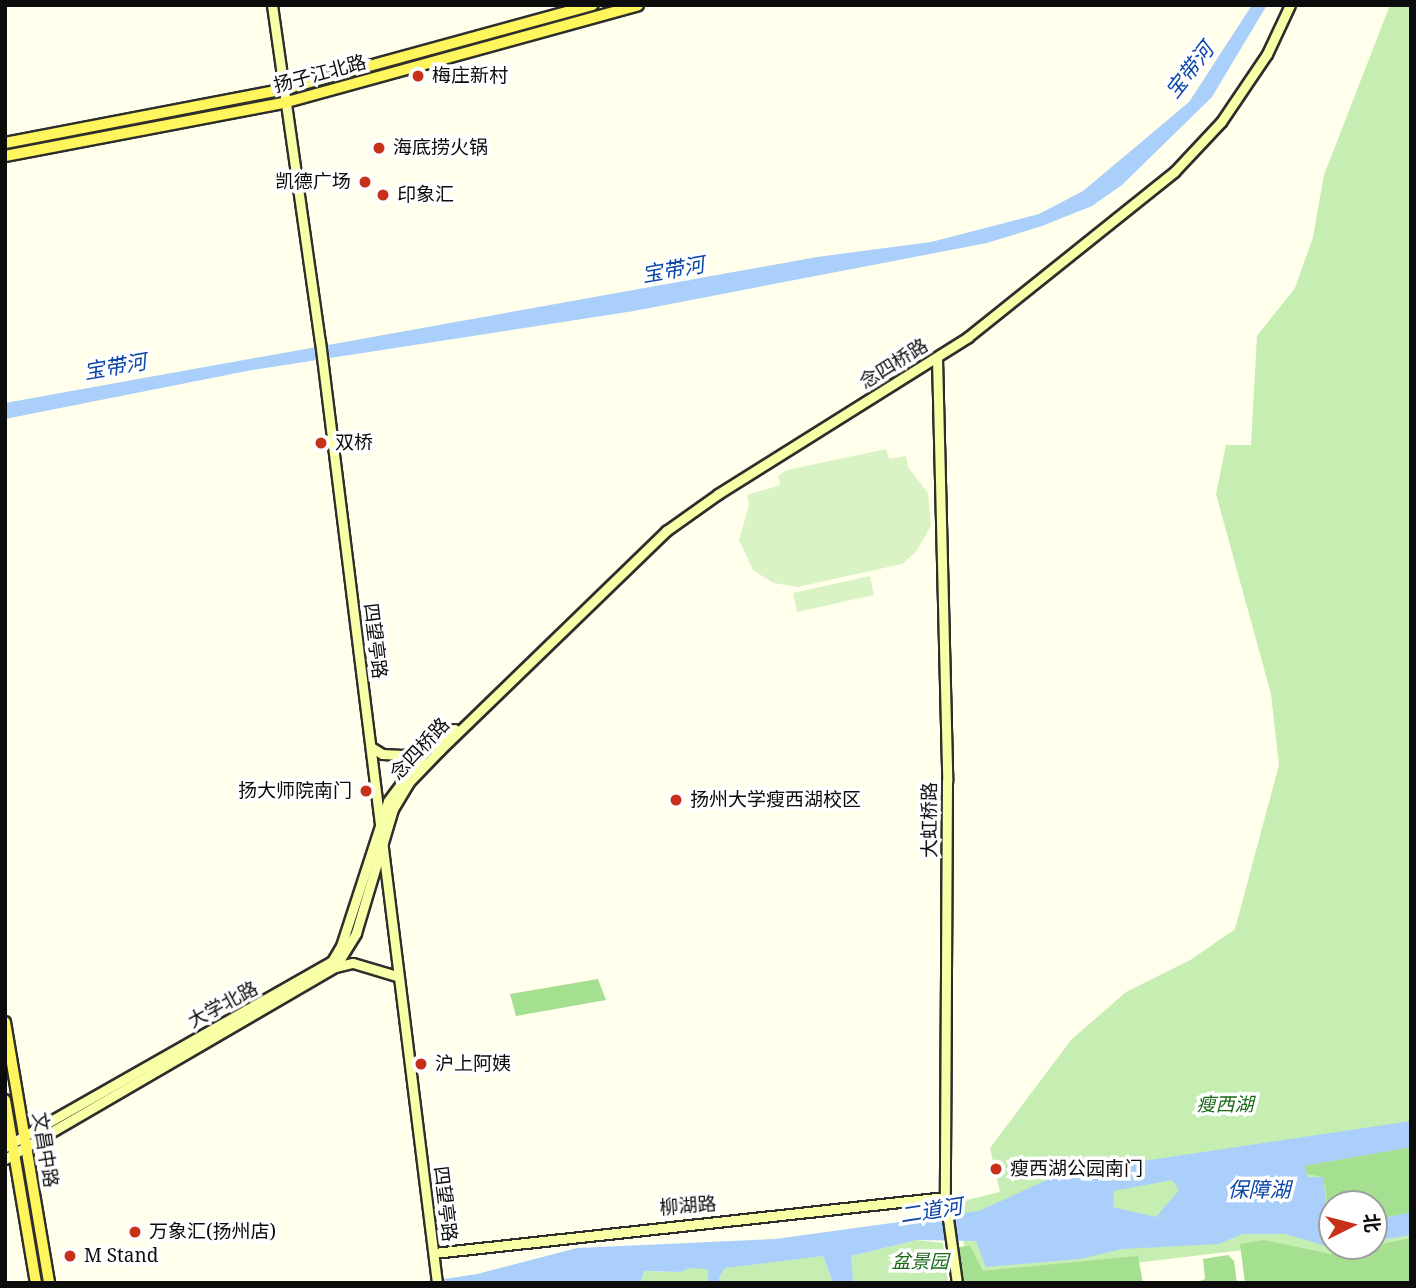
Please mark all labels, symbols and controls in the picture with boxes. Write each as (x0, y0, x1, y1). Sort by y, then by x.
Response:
water label: 宝带河 (1160, 37, 1218, 103)
street label: 扬子江北路 (271, 51, 369, 97)
place label: 梅庄新村 (432, 65, 508, 87)
marker: 梅庄新村 (410, 68, 426, 84)
place label: 海底捞火锅 (393, 137, 488, 159)
marker: 海底捞火锅 (371, 140, 387, 156)
place label: 凯德广场 (275, 171, 351, 193)
marker: 凯德广场 (357, 174, 373, 190)
place label: 印象汇 (397, 184, 454, 206)
marker: 印象汇 (375, 187, 391, 203)
water label: 宝带河 (640, 251, 706, 287)
street label: 念四桥路 (856, 334, 932, 394)
water label: 宝带河 (82, 348, 148, 384)
place label: 双桥 (335, 432, 373, 454)
marker: 双桥 (313, 435, 329, 451)
street label: 四望亭路 (359, 602, 391, 680)
street label: 念四桥路 (386, 713, 454, 785)
place label: 扬大师院南门 (238, 780, 352, 802)
street label: 大虹桥路 (919, 782, 941, 858)
marker: 扬大师院南门 (358, 783, 374, 799)
place label: 扬州大学瘦西湖校区 (690, 789, 861, 811)
marker: 扬州大学瘦西湖校区 (668, 792, 684, 808)
street label: 大学北路 (184, 977, 262, 1033)
place label: 沪上阿姨 (435, 1053, 511, 1075)
marker: 沪上阿姨 (413, 1056, 429, 1072)
park label: 瘦西湖 (1197, 1094, 1253, 1116)
street label: 文昌中路 (28, 1111, 62, 1189)
place label: 瘦西湖公园南门 (1010, 1158, 1143, 1180)
marker: 瘦西湖公园南门 (988, 1161, 1004, 1177)
street label: 四望亭路 (429, 1165, 461, 1243)
water label: 保障湖 (1228, 1176, 1290, 1202)
north arrow (1318, 1190, 1388, 1260)
street label: 柳湖路 (659, 1193, 717, 1219)
water label: 二道河 (898, 1193, 964, 1227)
text: 北 (1358, 1212, 1386, 1234)
place label: 万象汇(扬州店) (149, 1221, 276, 1243)
marker: 万象汇(扬州店) (127, 1224, 143, 1240)
place label: M Stand (84, 1245, 158, 1267)
marker: M Stand (62, 1248, 78, 1264)
park label: 盆景园 (892, 1251, 948, 1273)

